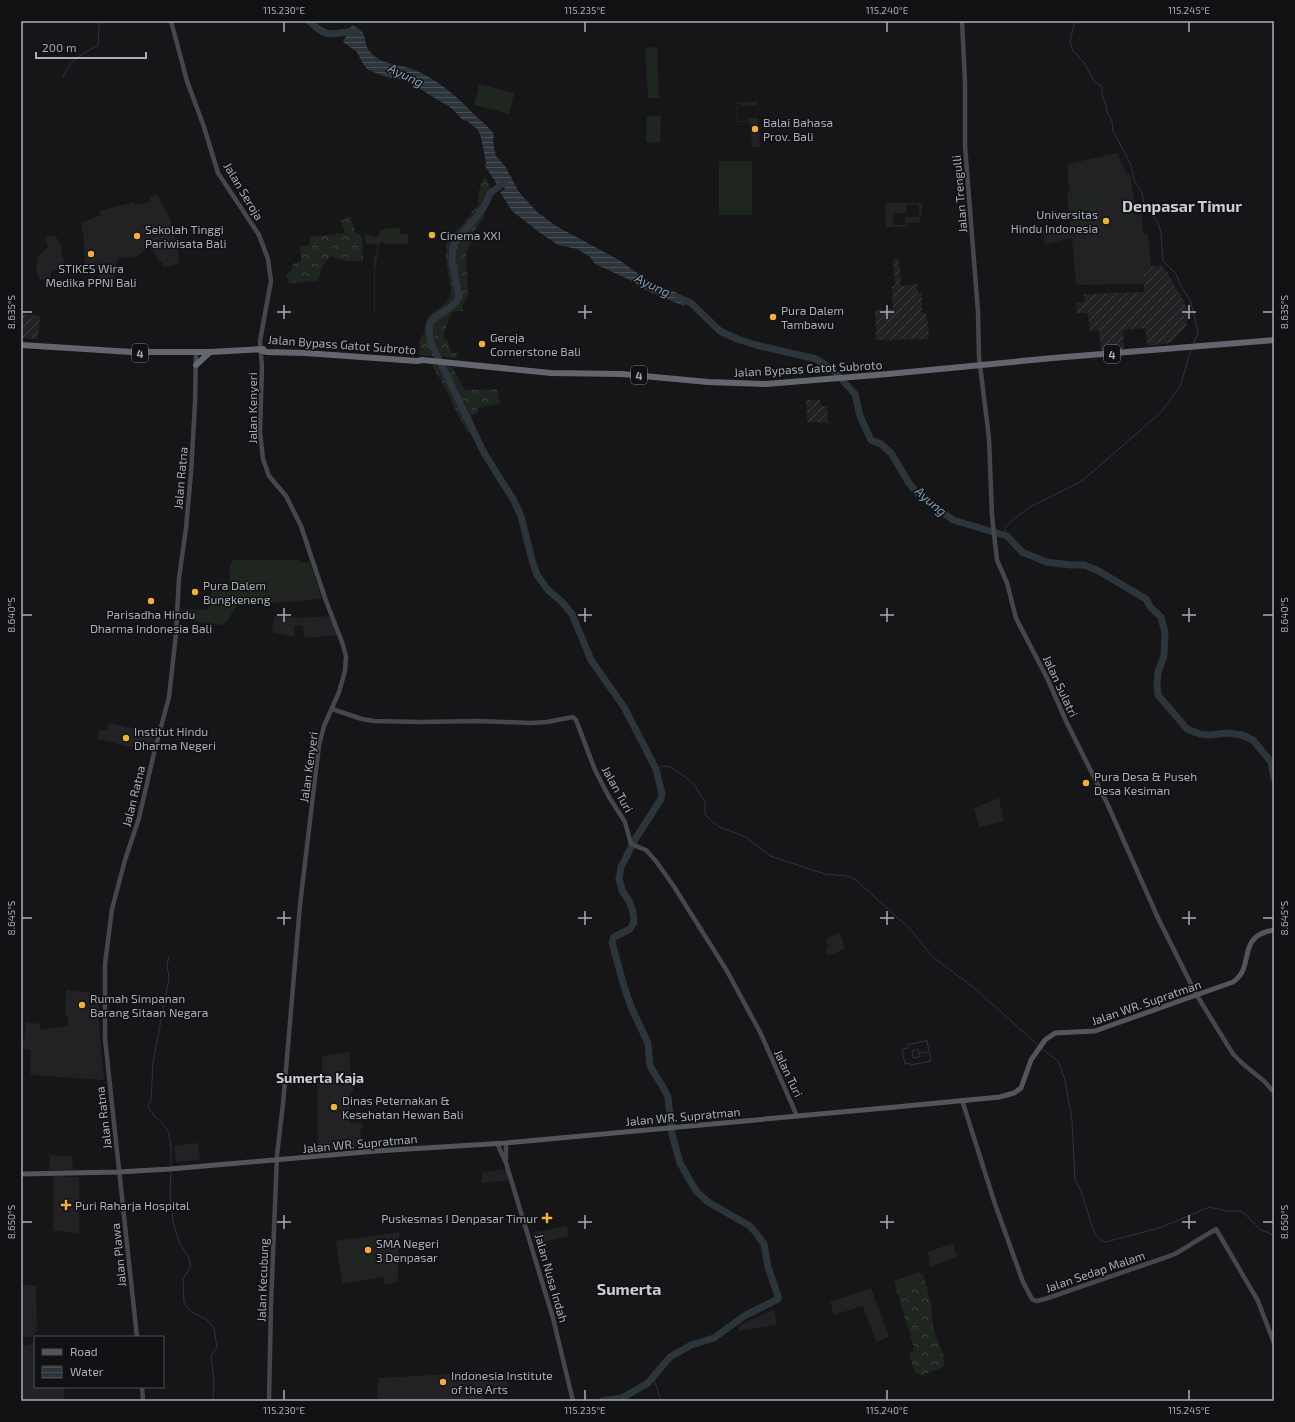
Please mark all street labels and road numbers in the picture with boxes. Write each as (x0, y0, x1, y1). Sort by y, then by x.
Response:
street label: Jalan Trengulli (949, 155, 969, 233)
street label: Jalan Seroja (220, 160, 267, 223)
street label: Jalan Bypass Gatot Subroto (267, 332, 417, 356)
road number: 4 (132, 344, 148, 362)
road number: 4 (1104, 345, 1120, 363)
street label: Jalan Bypass Gatot Subroto (733, 357, 883, 379)
road number: 4 (631, 366, 647, 384)
street label: Jalan Kenyeri (245, 372, 259, 444)
street label: Jalan Ratna (170, 446, 190, 510)
street label: Jalan Sulatri (1041, 653, 1081, 719)
street label: Jalan Kenyeri (296, 731, 320, 803)
street label: Jalan Turi (600, 763, 636, 815)
street label: Jalan Ratna (119, 764, 147, 828)
street label: Jalan WR. Supratman (1089, 977, 1203, 1027)
street label: Jalan Turi (772, 1047, 806, 1099)
street label: Jalan Ratna (92, 1086, 114, 1150)
street label: Jalan WR. Supratman (625, 1104, 741, 1128)
street label: Jalan WR. Supratman (302, 1131, 418, 1155)
street label: Jalan Plawa (108, 1222, 128, 1288)
street label: Jalan Nusa Indah (533, 1232, 571, 1324)
street label: Jalan Kecubung (254, 1238, 270, 1322)
street label: Jalan Sedap Malam (1043, 1247, 1147, 1295)

